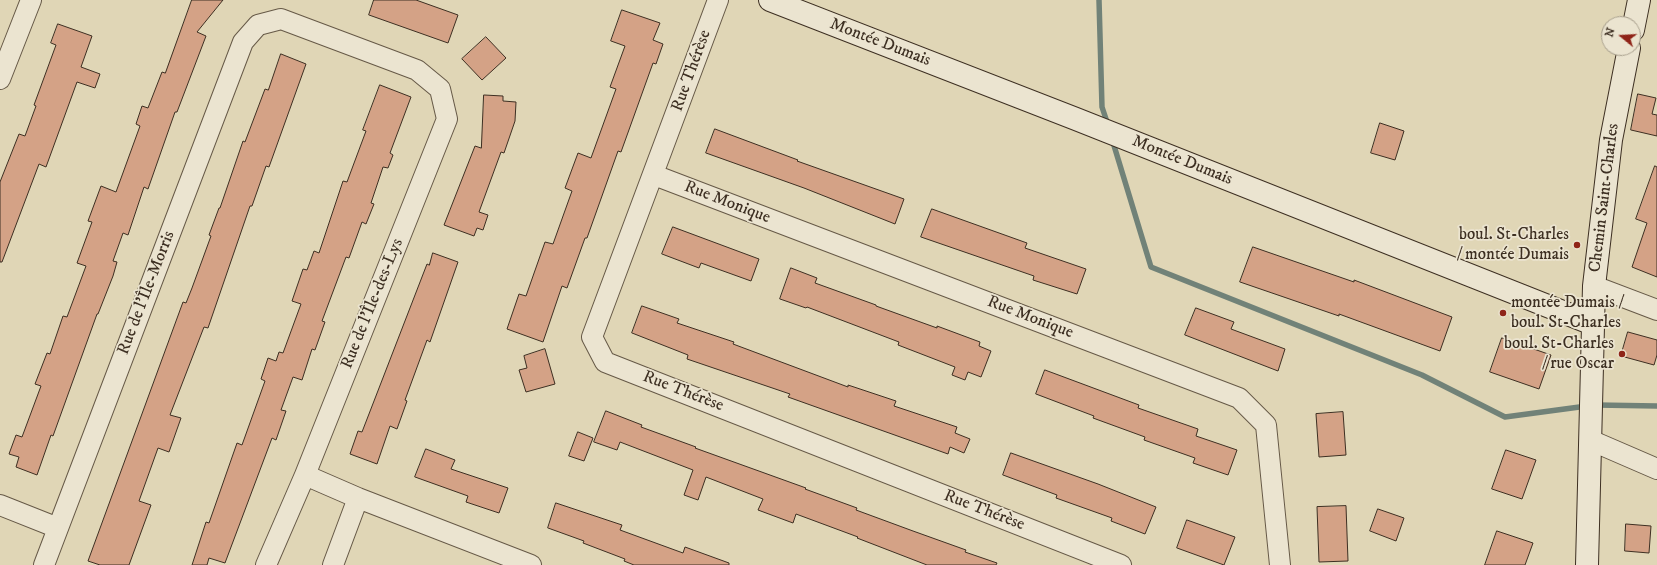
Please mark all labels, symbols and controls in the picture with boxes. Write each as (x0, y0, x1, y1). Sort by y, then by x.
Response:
street label: Montée Dumais (827, 14, 933, 72)
north arrow (1601, 16, 1641, 56)
text: N (1602, 26, 1619, 39)
street label: Rue Thérèse (668, 28, 716, 114)
street label: Chemin Saint-Charles (1586, 122, 1624, 274)
street label: Montée Dumais (1129, 132, 1235, 190)
street label: Rue Monique (681, 177, 773, 229)
place label: boul. St-Charles / montée Dumais (1457, 225, 1569, 265)
street label: Rue de l'Île-Morris (114, 228, 180, 358)
street label: Rue de l'Île-des-Lys (338, 236, 408, 372)
marker: boul. St-Charles / montée Dumais (1572, 240, 1582, 250)
street label: Rue Monique (984, 292, 1076, 344)
place label: montée Dumais / boul. St-Charles (1511, 293, 1623, 333)
marker: montée Dumais / boul. St-Charles (1498, 308, 1508, 318)
place label: boul. St-Charles / rue Oscar (1504, 334, 1614, 374)
marker: boul. St-Charles / rue Oscar (1617, 349, 1627, 359)
street label: Rue Thérèse (640, 367, 726, 417)
street label: Rue Thérèse (941, 486, 1027, 536)

